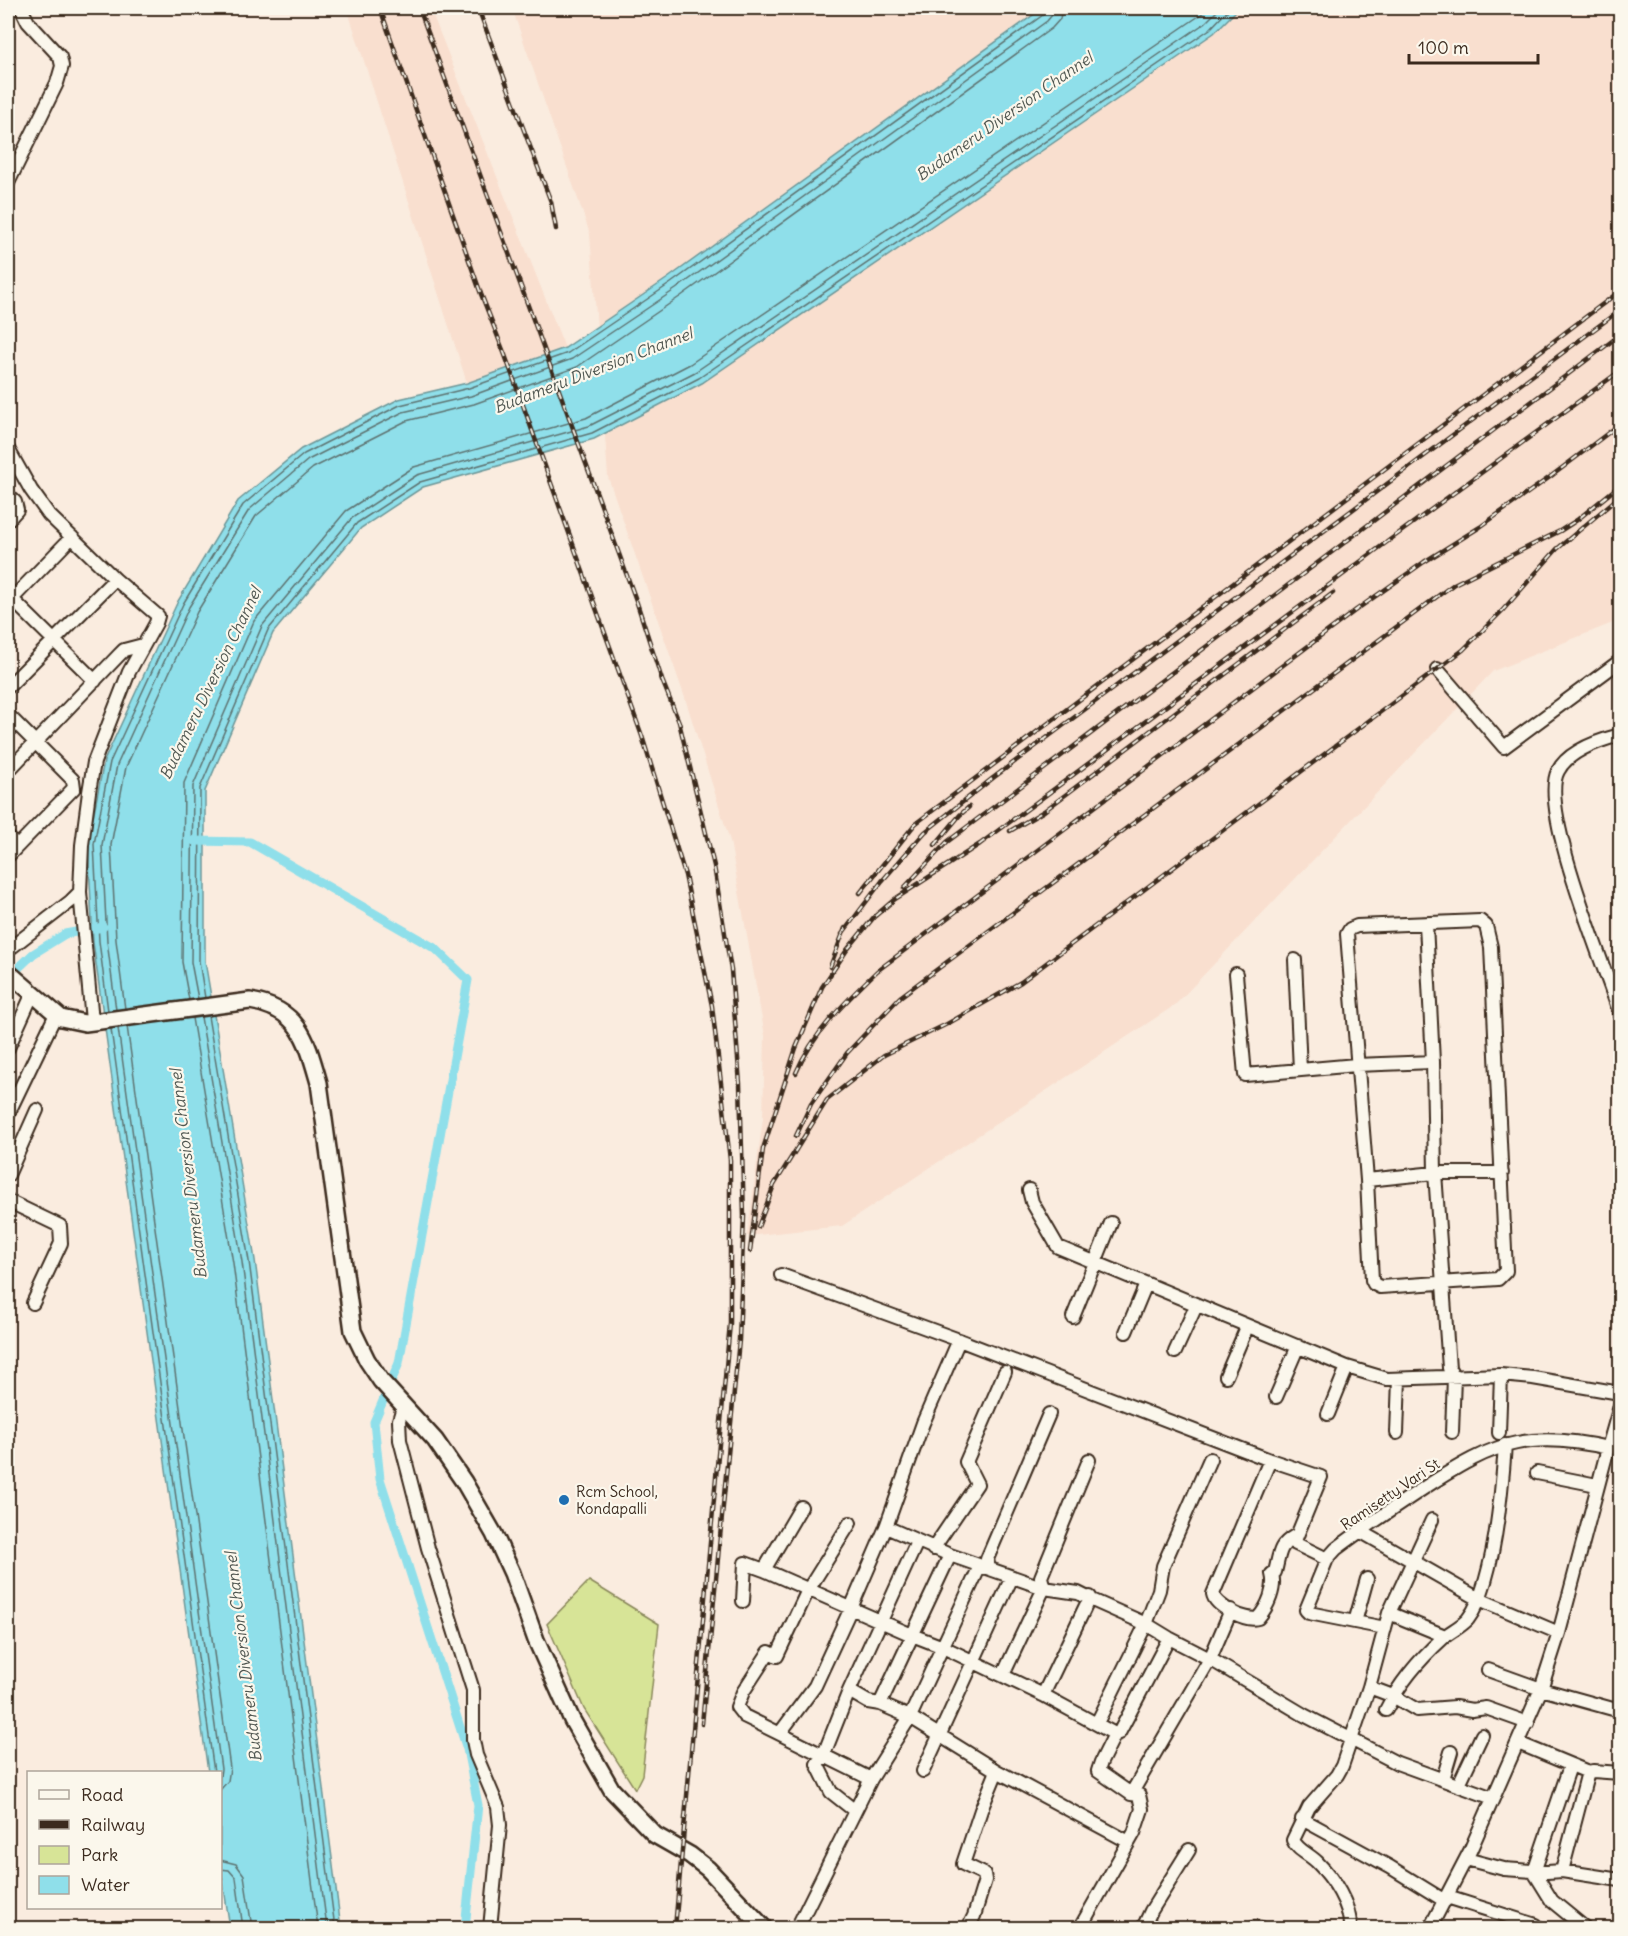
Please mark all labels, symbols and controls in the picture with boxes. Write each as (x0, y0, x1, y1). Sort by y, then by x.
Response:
scale bar (1409, 27, 1538, 65)
text: 100 m (1418, 36, 1469, 59)
water label: Budameru Diversion Channel (912, 46, 1098, 185)
water label: Budameru Diversion Channel (491, 322, 697, 417)
water label: Budameru Diversion Channel (155, 582, 266, 782)
water label: Budameru Diversion Channel (165, 1066, 211, 1280)
street label: Ramisetty Vari St (1337, 1454, 1443, 1534)
place label: Rcm School, Kondapalli (576, 1482, 658, 1518)
marker: Rcm School, Kondapalli (557, 1493, 571, 1507)
water label: Budameru Diversion Channel (220, 1549, 266, 1763)
legend (27, 1771, 222, 1909)
text: Road (81, 1783, 124, 1806)
text: Railway (81, 1813, 145, 1836)
text: Park (81, 1843, 118, 1866)
text: Water (81, 1873, 131, 1896)

